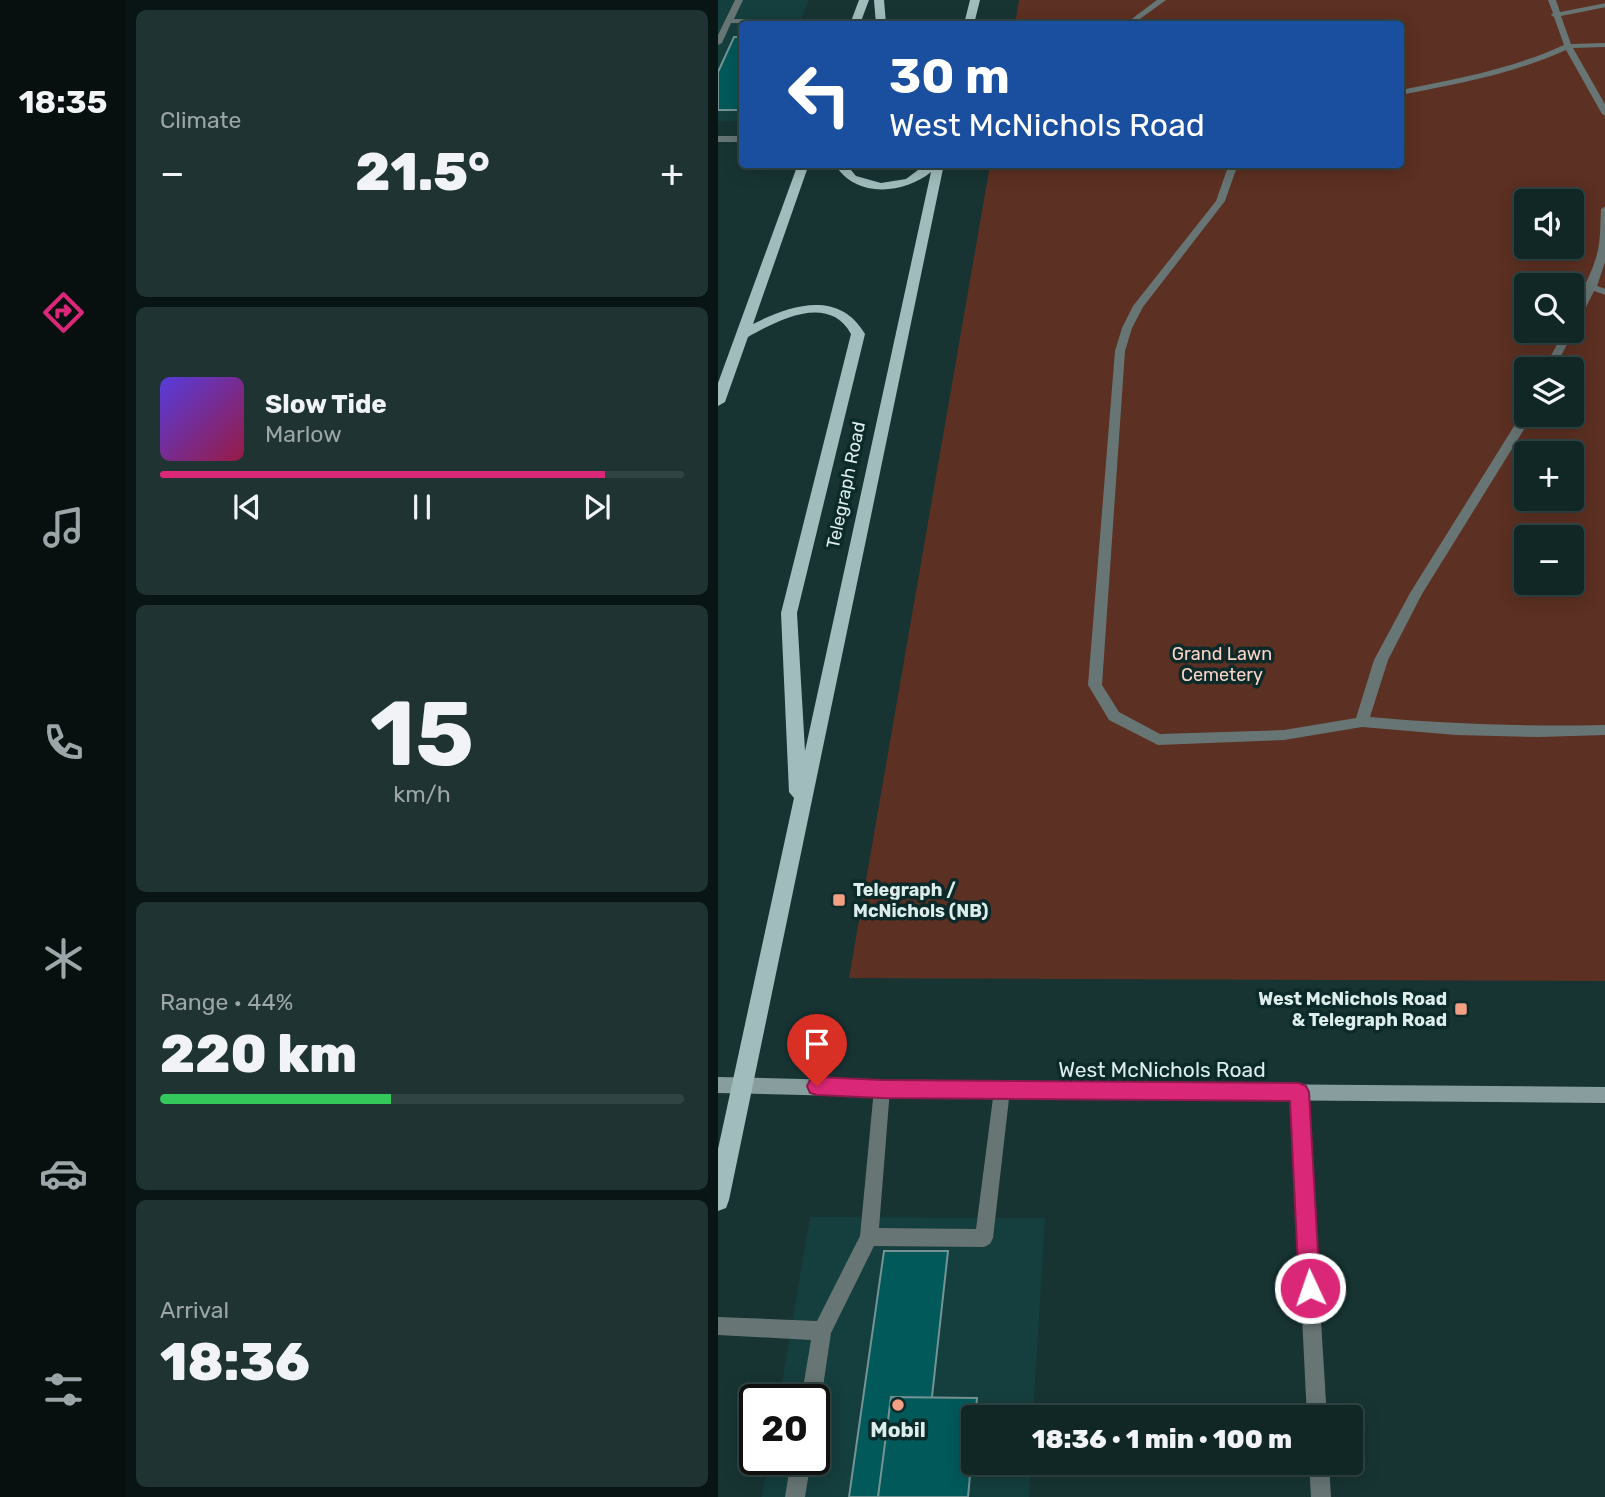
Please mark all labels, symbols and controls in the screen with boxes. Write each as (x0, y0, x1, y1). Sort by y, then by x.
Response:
text: 30 m (889, 47, 1010, 105)
icon: left (774, 49, 865, 140)
text: 18:35 (19, 83, 107, 121)
text: Climate (160, 106, 241, 134)
text: West McNichols Road (889, 106, 1205, 144)
text: 21.5° (355, 141, 490, 203)
text: − (160, 150, 185, 196)
text: + (660, 150, 684, 196)
map controls (1514, 189, 1584, 595)
button: sound (1514, 189, 1584, 259)
button: search (1514, 273, 1584, 343)
icon: directions (39, 288, 88, 337)
button: layers (1514, 357, 1584, 427)
text: Slow Tide (265, 389, 387, 420)
street label: Telegraph Road (822, 419, 870, 551)
text: Marlow (265, 420, 342, 448)
button: + (1514, 441, 1584, 511)
icon: previous (228, 488, 266, 526)
icon: pause (403, 488, 441, 526)
icon: next (578, 488, 616, 526)
icon: music (39, 503, 88, 552)
button: − (1514, 525, 1584, 595)
park label: Grand Lawn Cemetery (1172, 643, 1272, 686)
text: 15 (370, 680, 474, 788)
icon: phone (39, 718, 88, 767)
text: km/h (393, 780, 451, 808)
place label: Telegraph / McNichols (NB) (853, 879, 988, 922)
marker: Telegraph / McNichols (NB) (831, 892, 847, 908)
icon: climate (39, 934, 88, 983)
text: Range · 44% (160, 988, 293, 1016)
place label: West McNichols Road & Telegraph Road (1258, 988, 1447, 1031)
marker: West McNichols Road & Telegraph Road (1453, 1001, 1469, 1017)
pin (787, 1014, 847, 1086)
text: 220 km (160, 1023, 357, 1085)
icon: arrive (798, 1025, 836, 1063)
street label: West McNichols Road (1058, 1057, 1266, 1082)
icon: car (39, 1149, 88, 1198)
position arrow (1273, 1251, 1347, 1325)
text: Arrival (160, 1296, 229, 1324)
text: 18:36 (160, 1331, 310, 1393)
icon: filters (39, 1365, 88, 1414)
speed limit sign: 20 (739, 1384, 830, 1475)
marker: Mobil (890, 1397, 906, 1413)
place label: Mobil (870, 1417, 926, 1442)
text: 18:36 · 1 min · 100 m (1032, 1424, 1292, 1455)

